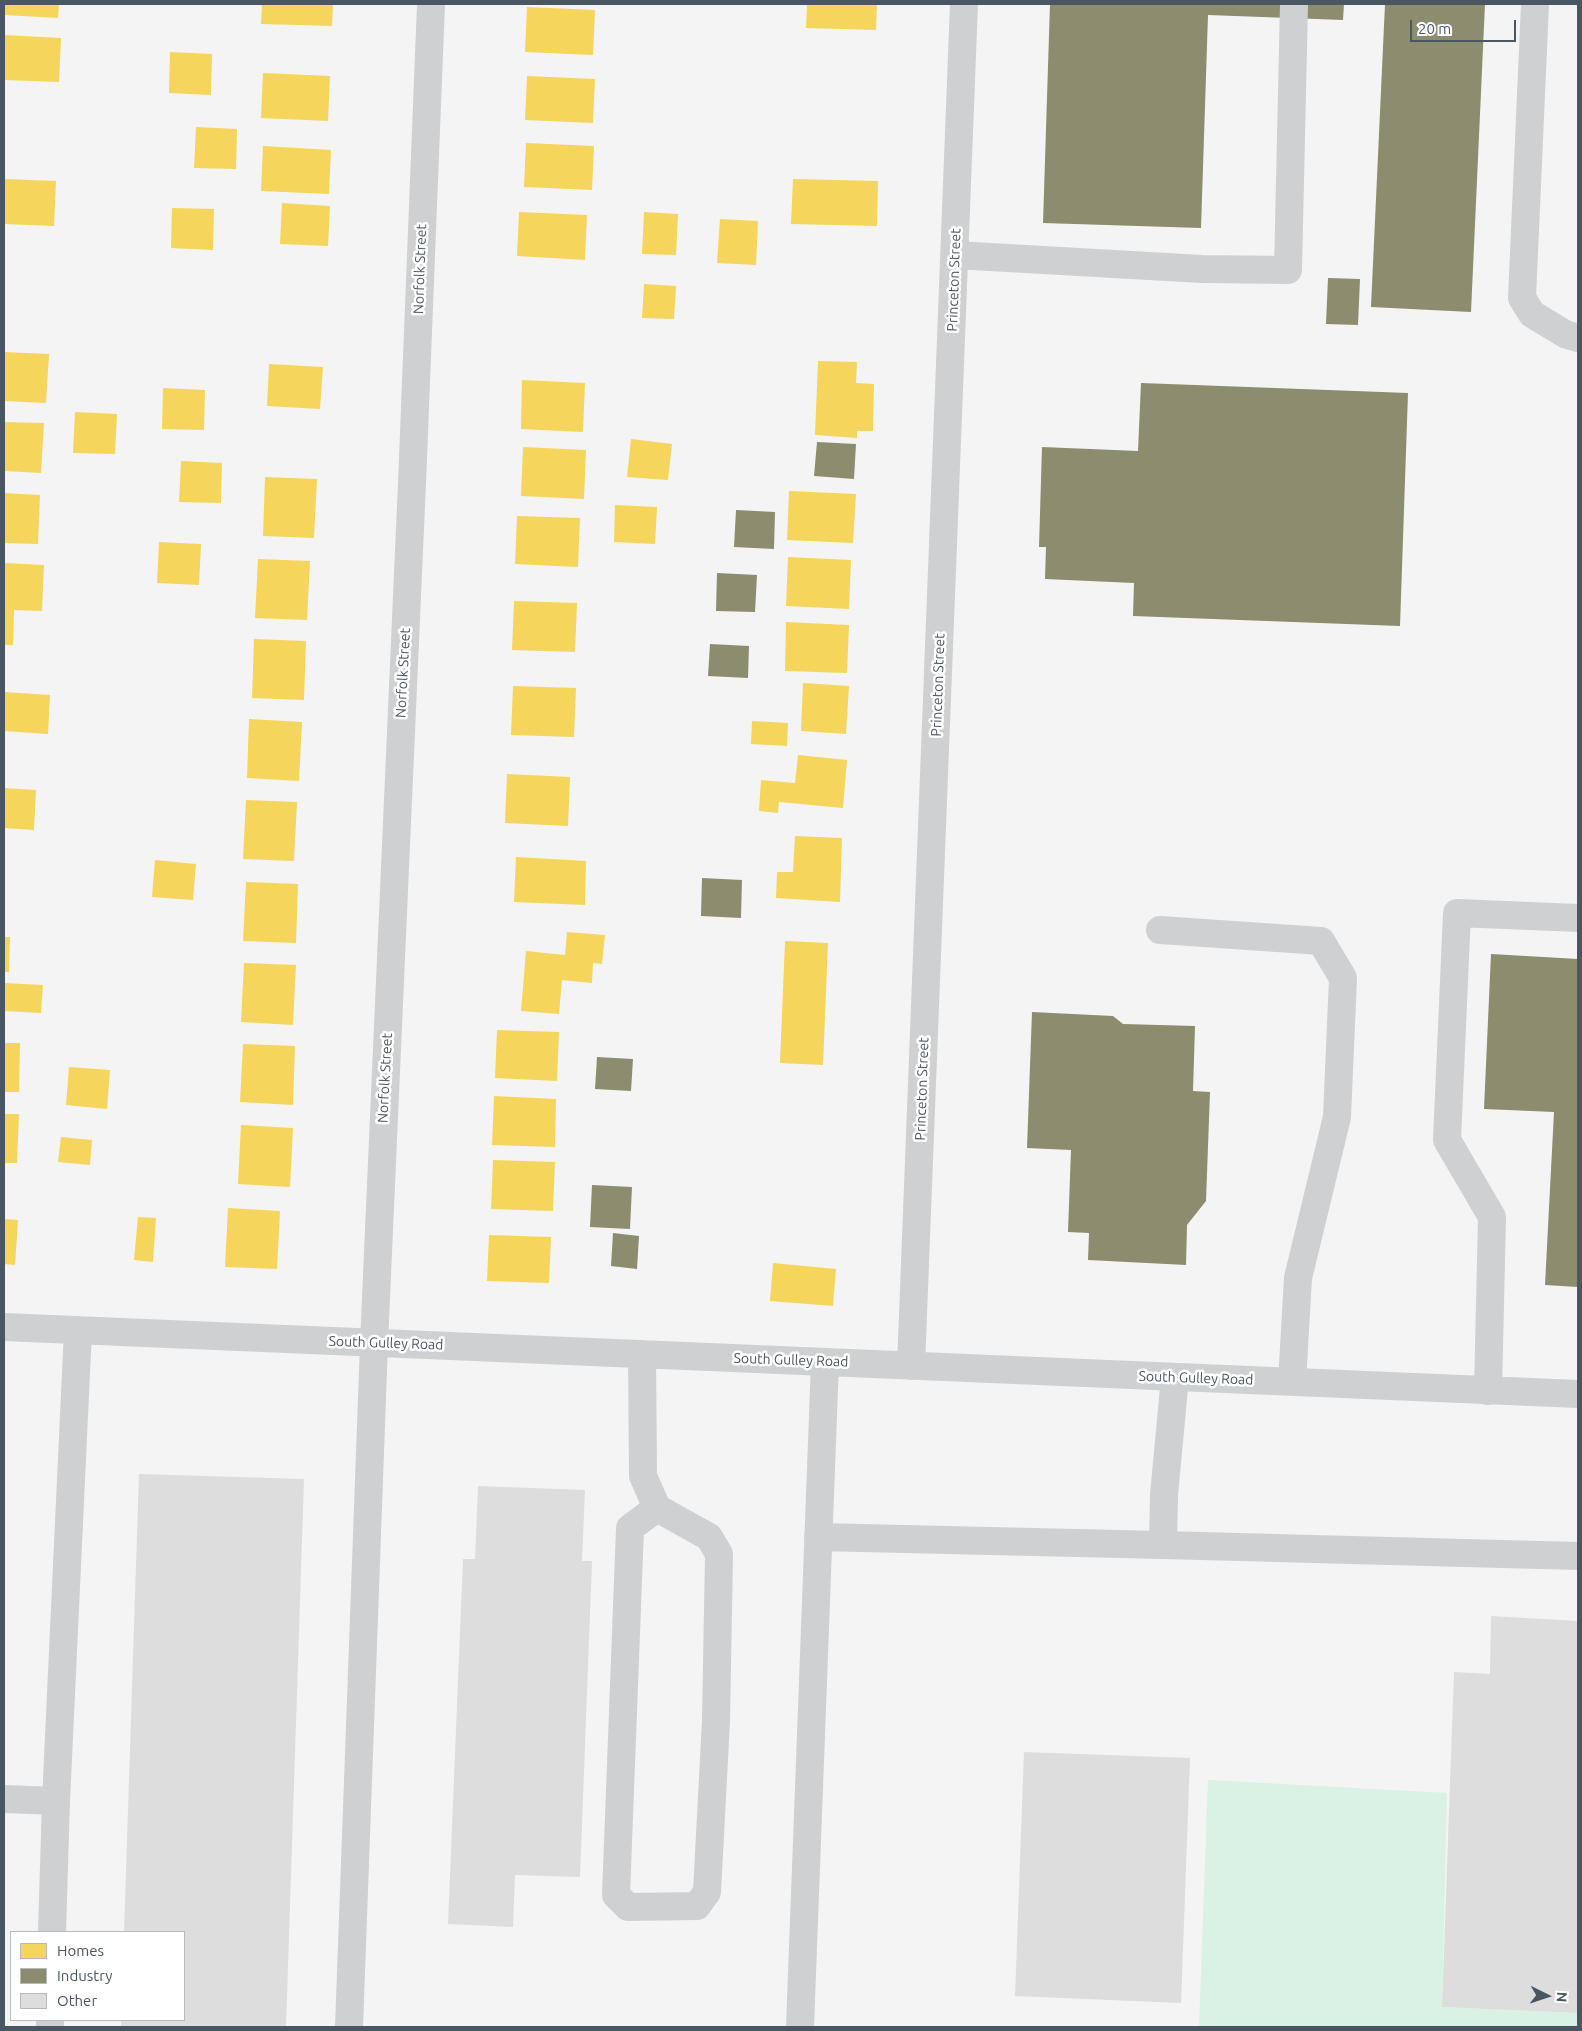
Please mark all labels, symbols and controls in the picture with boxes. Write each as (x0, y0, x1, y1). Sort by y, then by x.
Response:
scale bar (1412, 10, 1518, 42)
text: 20 m (1418, 20, 1451, 37)
street label: Norfolk Street (410, 224, 430, 314)
street label: Princeton Street (944, 228, 964, 332)
street label: Norfolk Street (392, 628, 414, 718)
street label: Princeton Street (928, 633, 948, 737)
street label: Norfolk Street (374, 1033, 396, 1123)
street label: Princeton Street (912, 1037, 932, 1141)
street label: South Gulley Road (328, 1333, 444, 1353)
street label: South Gulley Road (733, 1350, 849, 1370)
street label: South Gulley Road (1138, 1368, 1254, 1388)
legend (10, 1931, 185, 2021)
text: Homes (57, 1942, 104, 1959)
text: Industry (57, 1967, 112, 1984)
north arrow (1522, 1971, 1572, 2021)
text: N (1554, 1991, 1570, 2003)
text: Other (57, 1992, 97, 2009)

